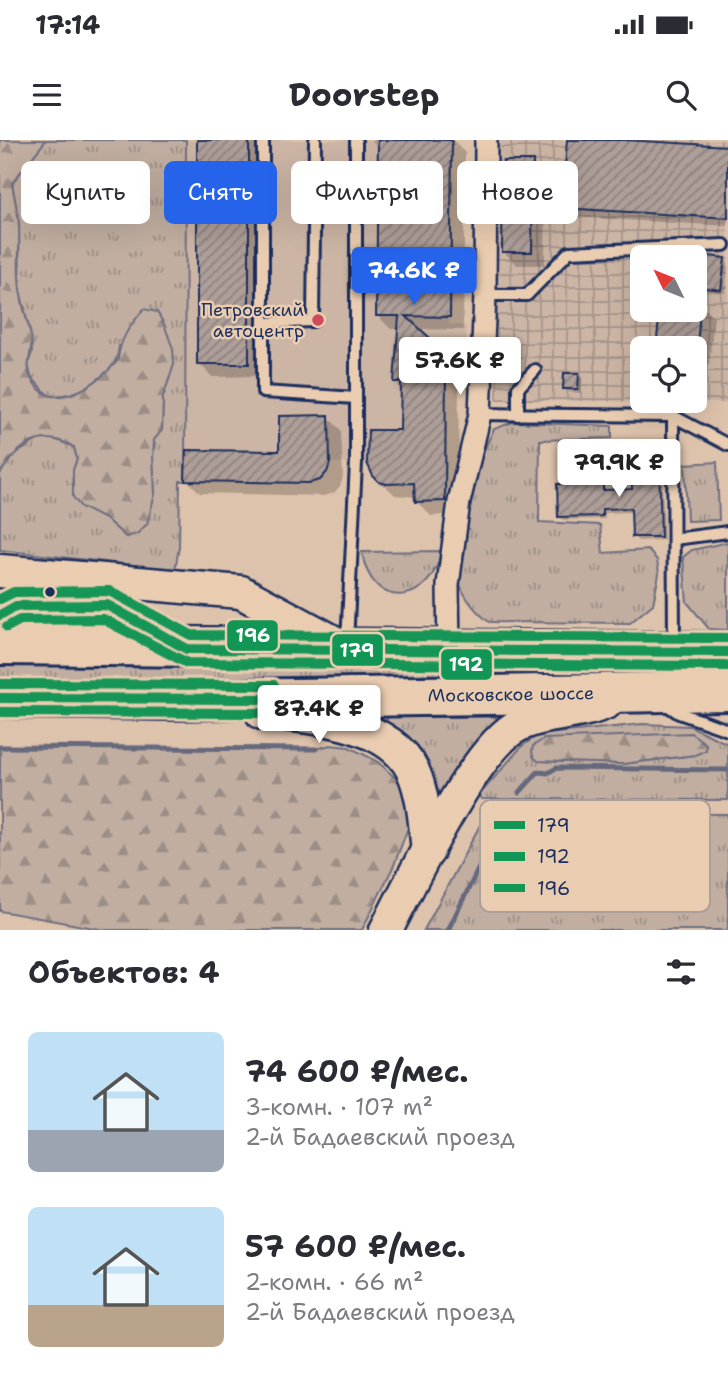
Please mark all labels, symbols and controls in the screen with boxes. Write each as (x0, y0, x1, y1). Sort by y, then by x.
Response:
text: 17:14 (35, 7, 100, 42)
text: Doorstep (289, 73, 439, 116)
icon: menu (28, 76, 66, 114)
icon: search (662, 76, 700, 114)
chip: Купить (21, 161, 150, 224)
chip: Снять (164, 161, 277, 224)
chip: Фильтры (291, 161, 443, 224)
chip: Новое (457, 161, 578, 224)
north arrow (630, 245, 707, 322)
map controls (630, 245, 707, 413)
pin: 74.6K ₽ (349, 248, 479, 307)
text: 74.6K ₽ (368, 255, 460, 285)
place label: Петровский автоцентр (201, 298, 304, 343)
marker: Петровский автоцентр (310, 312, 326, 328)
button: locate (630, 336, 707, 413)
pin: 57.6K ₽ (395, 338, 525, 397)
text: 57.6K ₽ (415, 345, 505, 375)
pin: 79.9K ₽ (554, 440, 684, 499)
text: 79.9K ₽ (573, 447, 665, 477)
unlabelled marker (43, 585, 57, 599)
line badge: 196 (226, 619, 279, 652)
text: 196 (236, 623, 270, 648)
line badge: 179 (331, 633, 384, 667)
text: 179 (340, 638, 374, 663)
line badge: 192 (440, 648, 493, 681)
text: 192 (449, 652, 483, 677)
street label: Московское шоссе (428, 681, 594, 708)
pin: 87.4K ₽ (254, 686, 384, 745)
text: 87.4K ₽ (274, 693, 364, 723)
legend (480, 800, 710, 912)
text: 179 (537, 813, 570, 838)
text: 192 (537, 844, 570, 869)
text: 196 (537, 876, 570, 901)
text: Объектов: 4 (28, 952, 220, 993)
icon: filters (662, 953, 700, 991)
text: 74 600 ₽/мес. (245, 1051, 469, 1092)
icon: home (84, 1060, 168, 1144)
text: 3-комн. · 107 m² (245, 1092, 433, 1122)
text: 2-й Бадаевский проезд (245, 1122, 515, 1152)
text: 57 600 ₽/мес. (245, 1226, 466, 1267)
icon: home (84, 1235, 168, 1319)
text: 2-комн. · 66 m² (245, 1267, 424, 1297)
text: 2-й Бадаевский проезд (245, 1297, 515, 1327)

